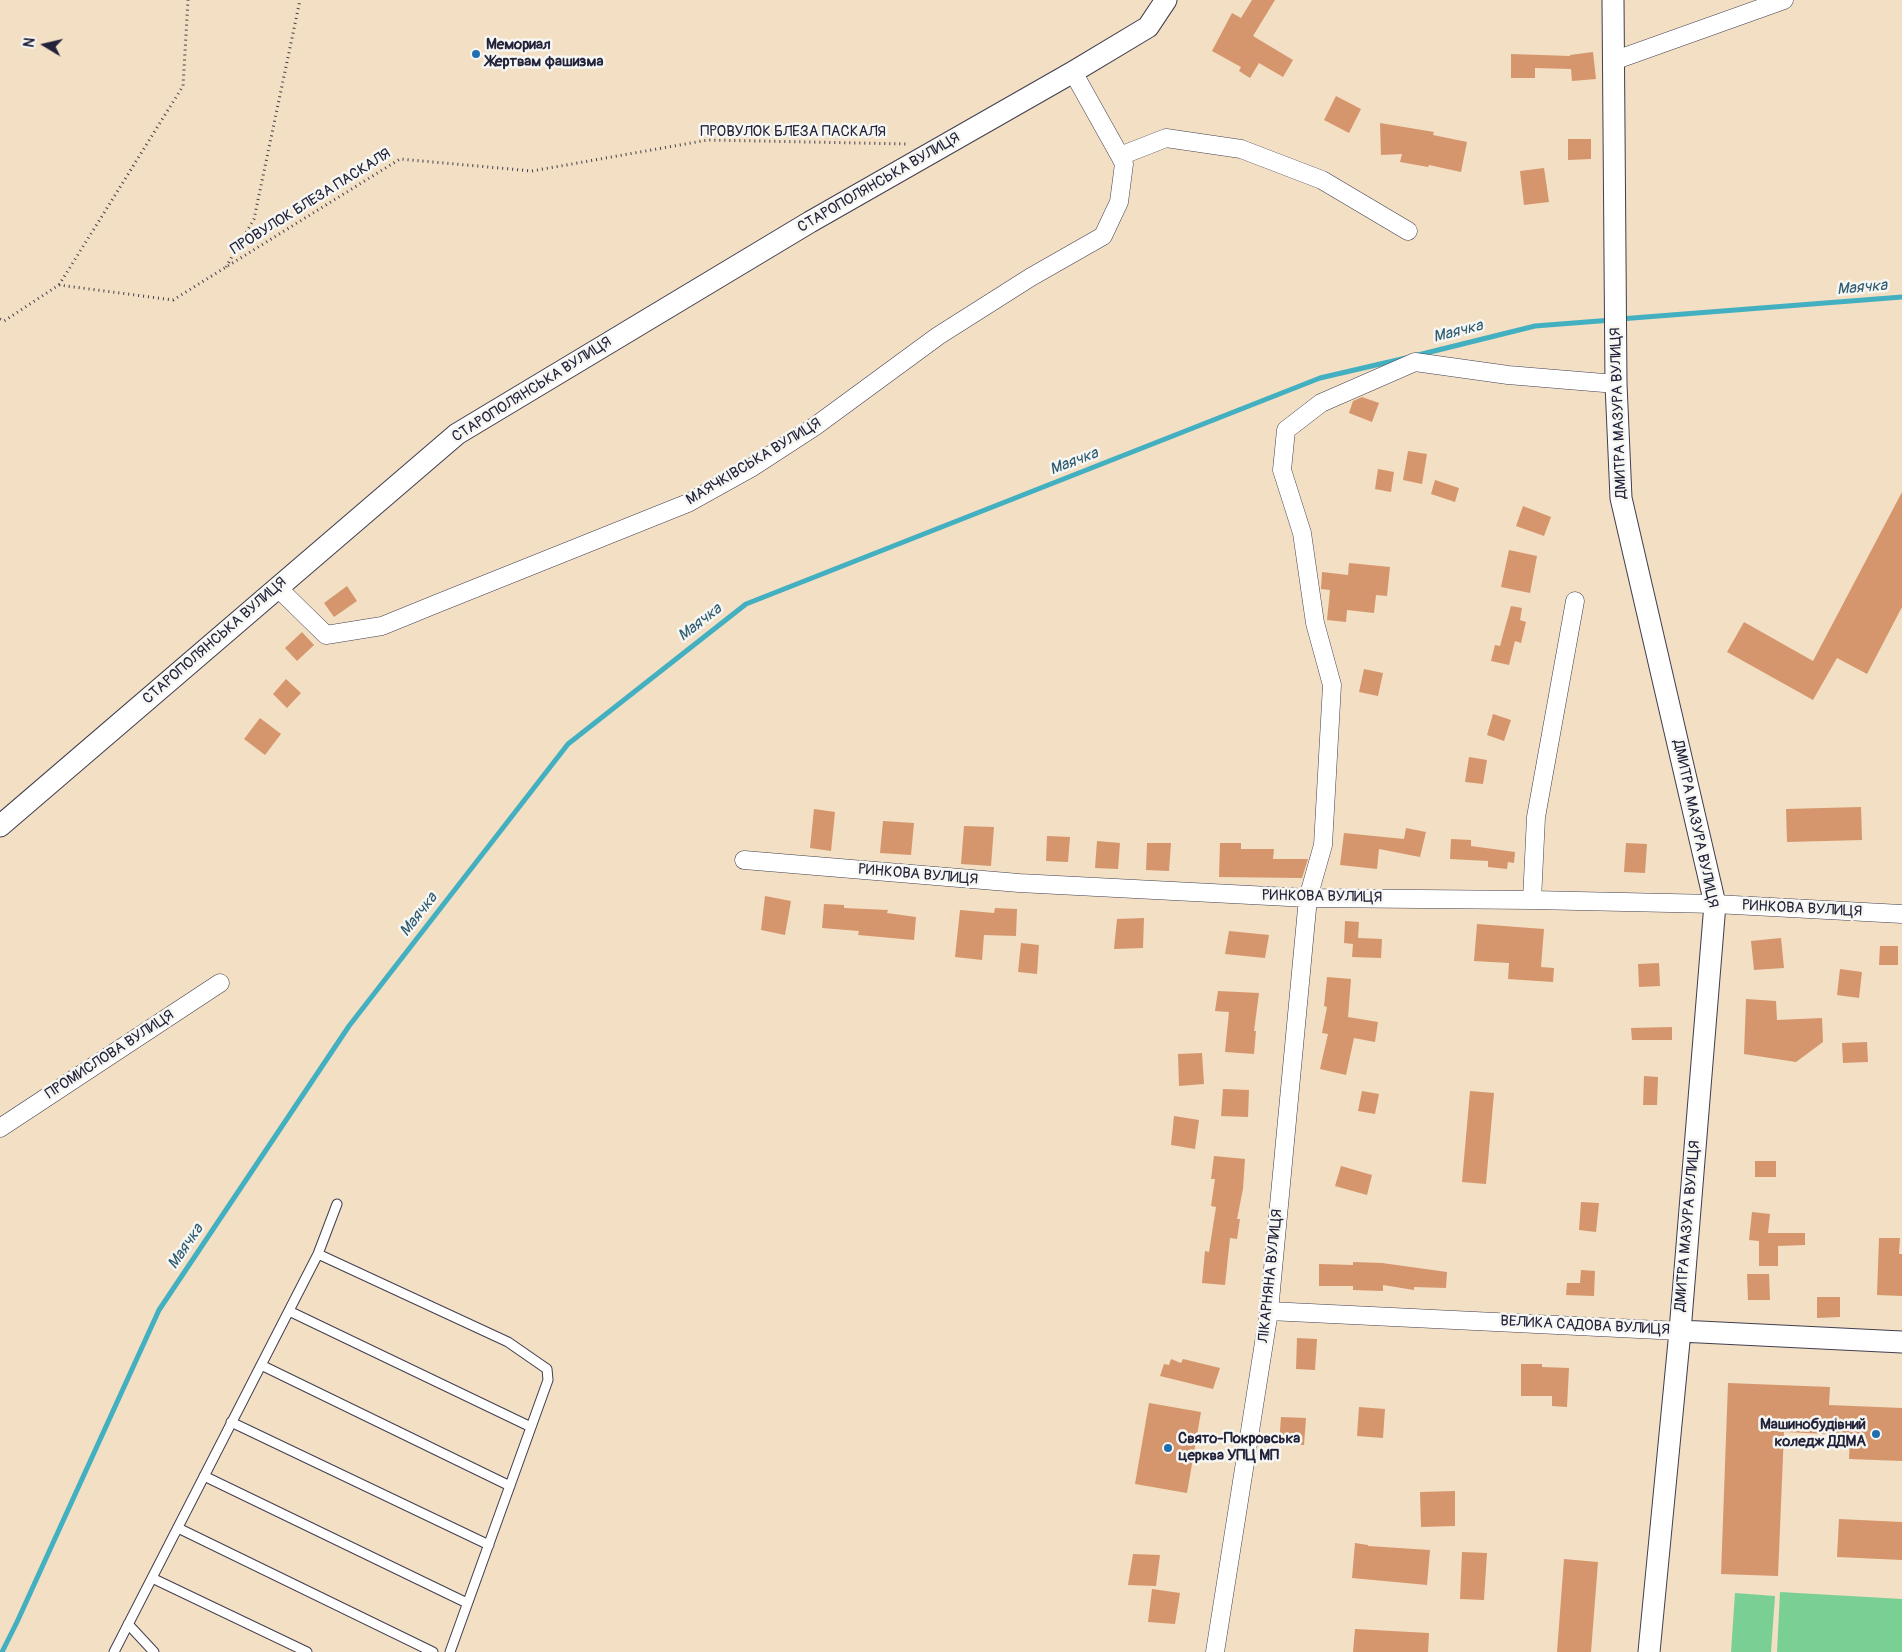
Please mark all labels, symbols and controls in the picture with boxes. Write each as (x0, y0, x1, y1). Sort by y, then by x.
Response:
north arrow (20, 20, 70, 70)
place label: Мемориал Жертвам фашизма (486, 36, 603, 71)
text: N (21, 37, 39, 49)
marker: Мемориал Жертвам фашизма (470, 48, 482, 60)
street label: ПРОВУЛОК БЛЕЗА ПАСКАЛЯ (700, 123, 886, 141)
street label: СТАРОПОЛЯНСЬКА ВУЛИЦЯ (795, 129, 963, 237)
street label: ПРОВУЛОК БЛЕЗА ПАСКАЛЯ (227, 145, 395, 259)
water label: Маячка (1836, 276, 1888, 300)
water label: Маячка (1431, 317, 1485, 347)
street label: ДМИТРА МАЗУРА ВУЛИЦЯ (1607, 327, 1631, 499)
street label: СТАРОПОЛЯНСЬКА ВУЛИЦЯ (449, 333, 615, 447)
street label: МАЯЧКІВСЬКА ВУЛИЦЯ (683, 415, 825, 509)
water label: Маячка (1047, 444, 1101, 480)
street label: СТАРОПОЛЯНСЬКА ВУЛИЦЯ (139, 574, 291, 708)
water label: Маячка (674, 600, 726, 646)
street label: ДМИТРА МАЗУРА ВУЛИЦЯ (1668, 738, 1722, 910)
street label: РИНКОВА ВУЛИЦЯ (857, 861, 979, 889)
street label: РИНКОВА ВУЛИЦЯ (1262, 887, 1382, 907)
water label: Маячка (396, 889, 442, 941)
street label: РИНКОВА ВУЛИЦЯ (1741, 897, 1863, 921)
street label: ПРОМИСЛОВА ВУЛИЦЯ (42, 1007, 178, 1103)
street label: ДМИТРА МАЗУРА ВУЛИЦЯ (1672, 1140, 1704, 1312)
street label: ЛІКАРНЯНА ВУЛИЦЯ (1255, 1208, 1287, 1344)
water label: Маячка (164, 1221, 208, 1273)
street label: ВЕЛИКА САДОВА ВУЛИЦЯ (1500, 1313, 1670, 1339)
place label: Машинобудівний коледж ДДМА (1760, 1416, 1866, 1451)
marker: Машинобудівний коледж ДДМА (1870, 1428, 1882, 1440)
place label: Свято-Покровська церква УПЦ МП (1178, 1430, 1300, 1465)
marker: Свято-Покровська церква УПЦ МП (1162, 1442, 1174, 1454)

